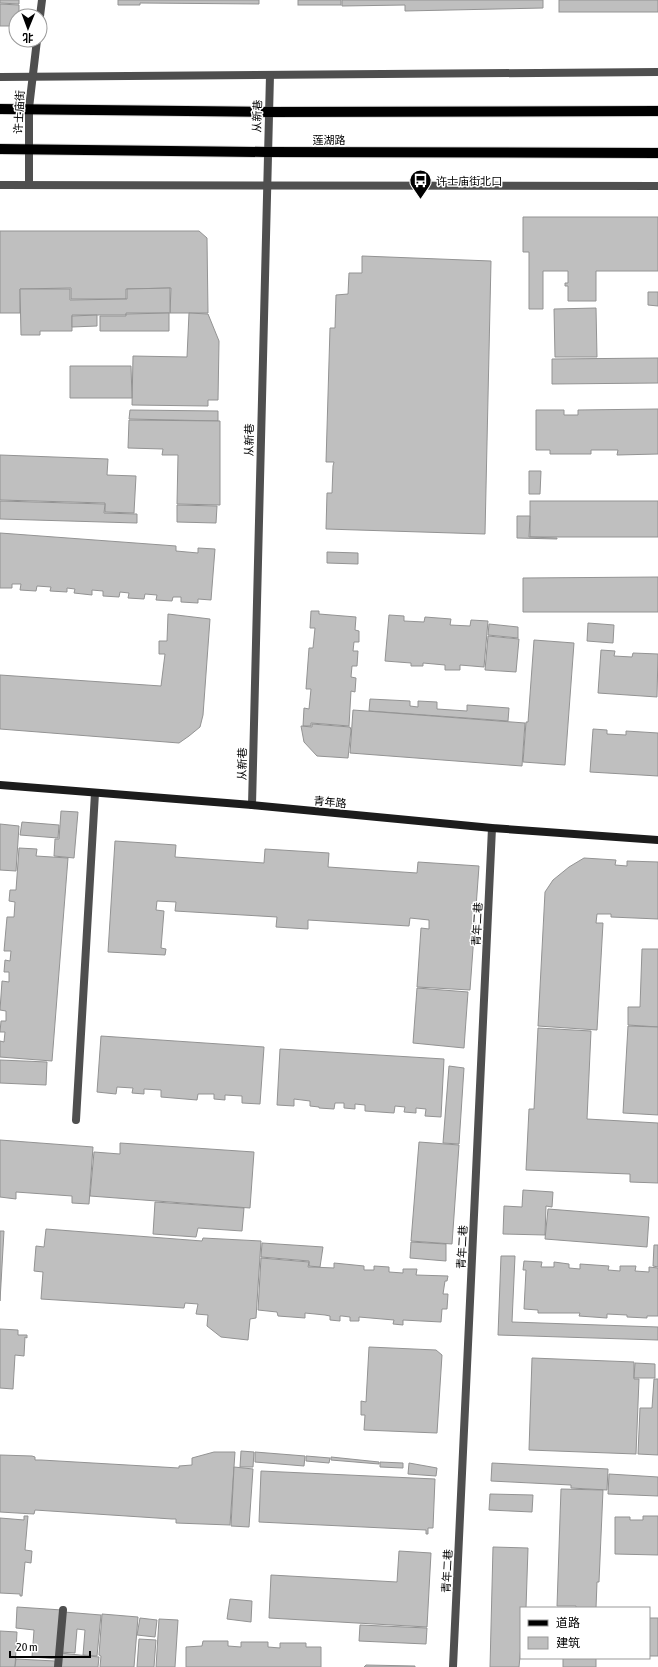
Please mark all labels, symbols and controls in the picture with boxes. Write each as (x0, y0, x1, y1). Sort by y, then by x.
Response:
north arrow (8, 8, 48, 48)
text: 北 (22, 32, 33, 44)
street label: 许士庙街 (12, 90, 26, 134)
street label: 从新巷 (250, 99, 264, 133)
street label: 莲湖路 (313, 134, 346, 146)
bus stop icon: 许士庙街北口 (408, 168, 434, 201)
place label: 许士庙街北口 (436, 175, 502, 187)
street label: 从新巷 (243, 423, 255, 457)
street label: 从新巷 (236, 747, 248, 781)
street label: 青年路 (313, 795, 347, 809)
street label: 青年二巷 (470, 902, 484, 946)
street label: 青年二巷 (455, 1225, 469, 1269)
street label: 青年二巷 (440, 1549, 454, 1593)
legend (520, 1607, 650, 1659)
text: 道路 (556, 1616, 580, 1630)
scale bar (10, 1633, 90, 1659)
text: 建筑 (556, 1636, 580, 1650)
text: 20 m (16, 1640, 38, 1654)

